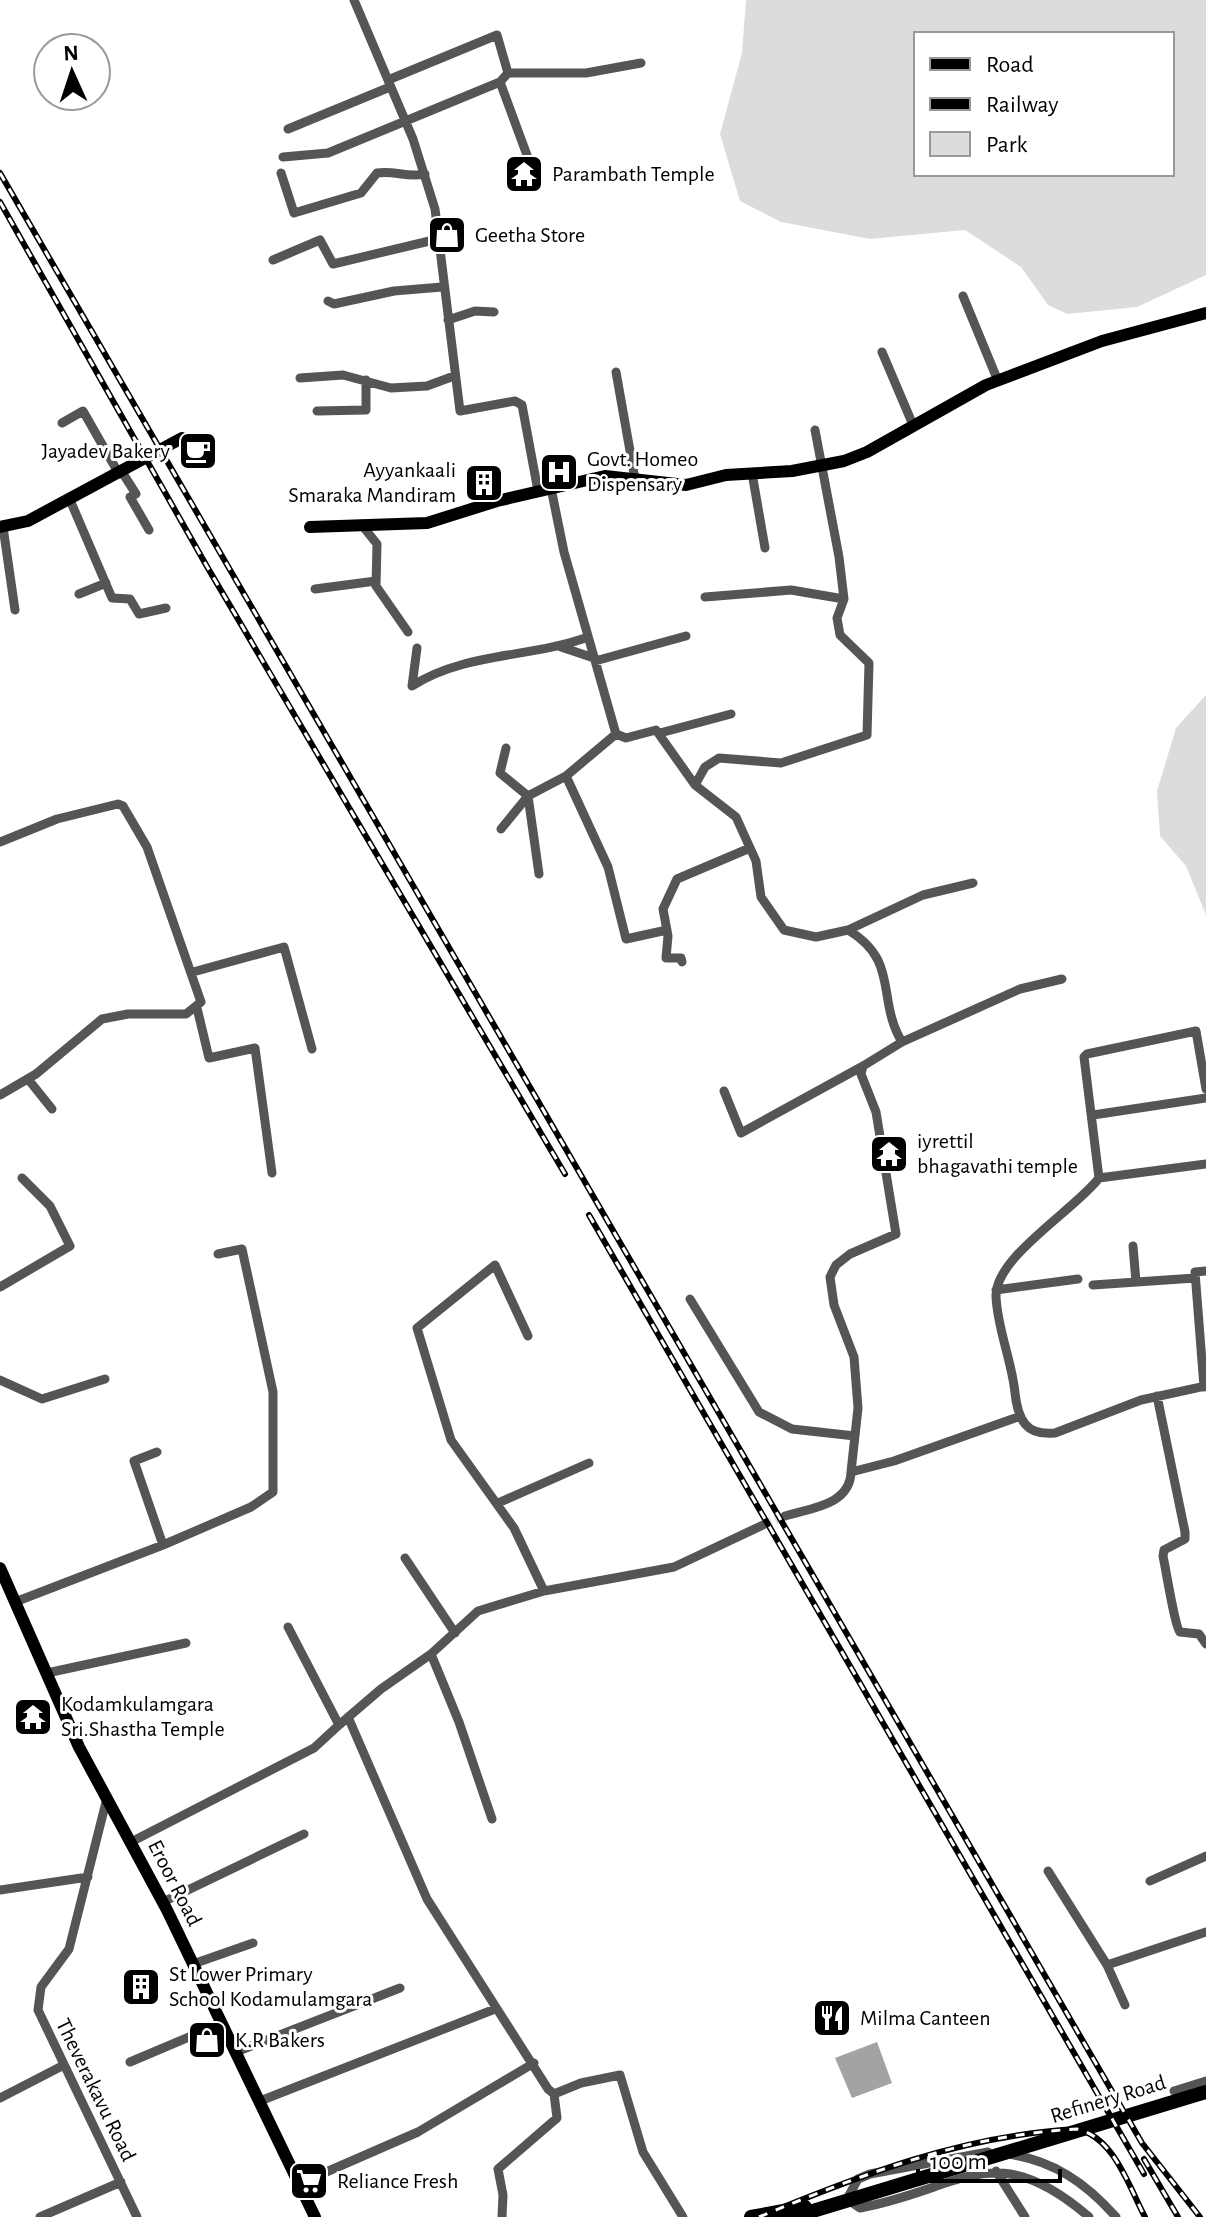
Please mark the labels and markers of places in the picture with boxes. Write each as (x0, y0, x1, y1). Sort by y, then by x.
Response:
temple icon: Parambath Temple (503, 153, 545, 195)
place label: Parambath Temple (552, 163, 715, 185)
shop icon: Geetha Store (426, 214, 468, 256)
place label: Geetha Store (475, 224, 585, 246)
cafe icon: Jayadev Bakery (177, 430, 219, 472)
place label: Jayadev Bakery (42, 440, 171, 462)
place label: Govt. Homeo Dispensary (587, 448, 698, 495)
hospital icon: Govt. Homeo Dispensary (538, 451, 580, 493)
place label: Ayyankaali Smaraka Mandiram (288, 459, 456, 506)
building icon: Ayyankaali Smaraka Mandiram (463, 462, 505, 504)
place label: iyrettil bhagavathi temple (917, 1130, 1078, 1177)
temple icon: iyrettil bhagavathi temple (868, 1133, 910, 1175)
place label: Kodamkulamgara Sri.Shastha Temple (61, 1693, 225, 1740)
temple icon: Kodamkulamgara Sri.Shastha Temple (12, 1696, 54, 1738)
place label: St Lower Primary School Kodamulamgara (169, 1963, 372, 2010)
building icon: St Lower Primary School Kodamulamgara (120, 1966, 162, 2008)
restaurant icon: Milma Canteen (811, 1997, 853, 2039)
place label: Milma Canteen (860, 2007, 991, 2029)
shop icon: K.R Bakers (186, 2019, 228, 2061)
place label: K.R Bakers (235, 2029, 325, 2051)
supermarket icon: Reliance Fresh (288, 2160, 330, 2202)
place label: Reliance Fresh (337, 2170, 458, 2192)

